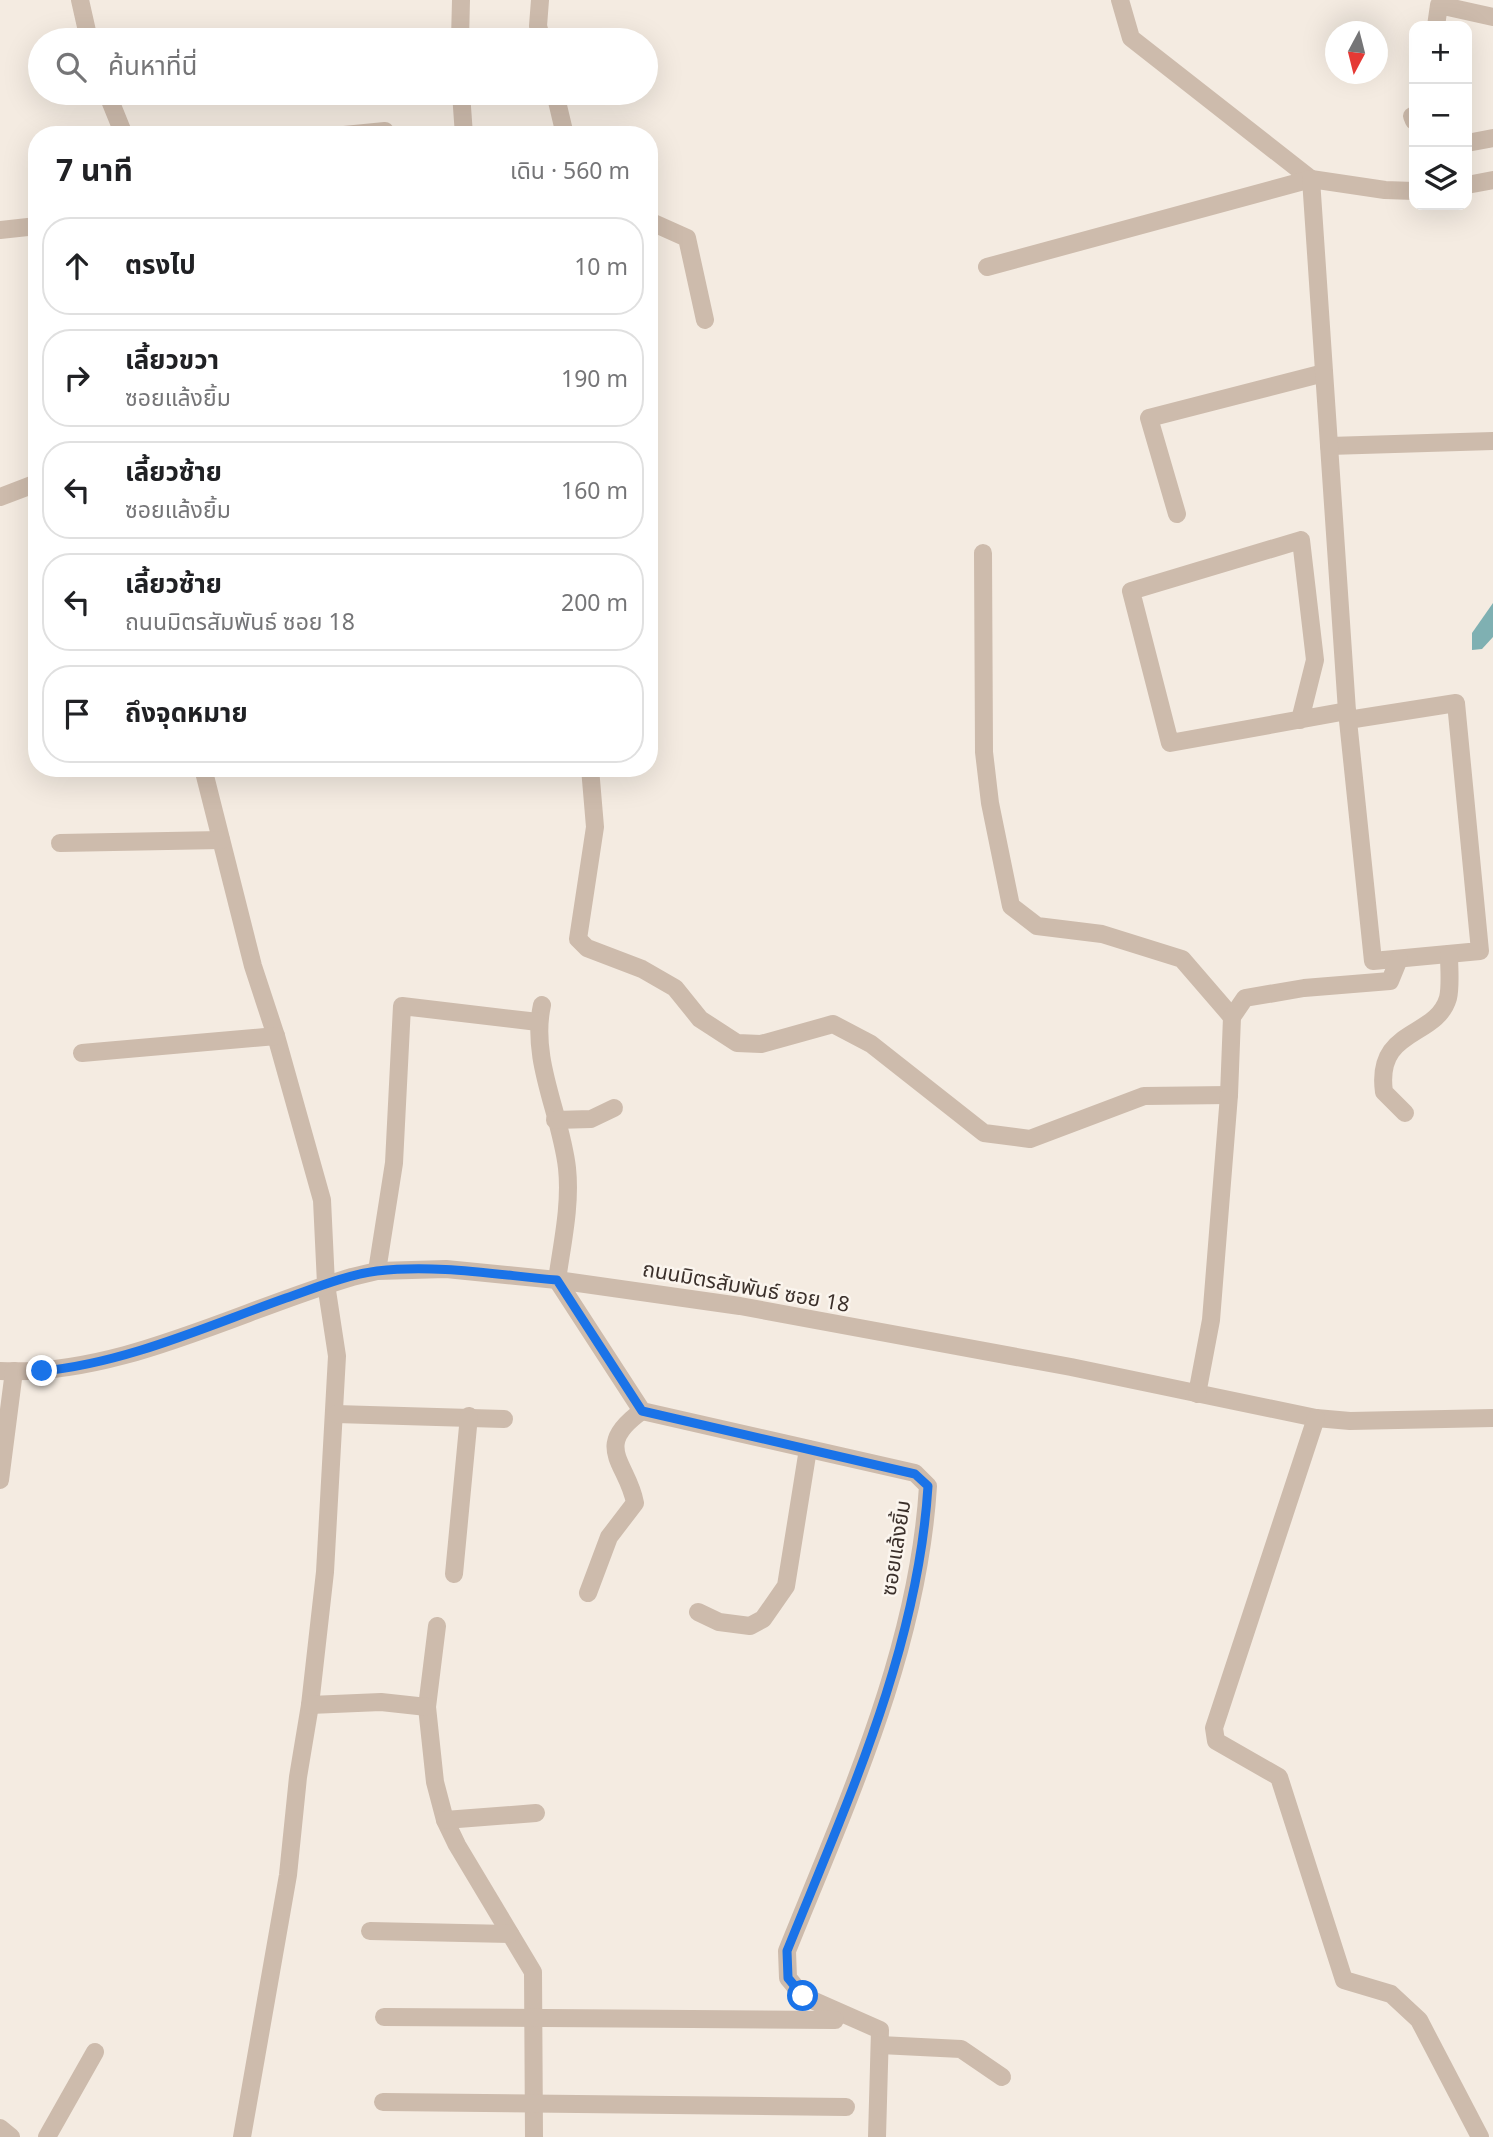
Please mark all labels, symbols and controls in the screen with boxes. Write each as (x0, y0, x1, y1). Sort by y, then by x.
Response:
north arrow (1325, 21, 1388, 84)
map controls (1409, 21, 1472, 210)
button: + (1409, 21, 1472, 84)
search box (28, 28, 658, 105)
text: ค้นหาที่นี่ (108, 47, 198, 83)
icon: search (52, 48, 90, 86)
button: − (1409, 84, 1472, 147)
button: layers (1409, 147, 1472, 210)
text: 7 นาที (56, 149, 133, 190)
text: เดิน · 560 m (510, 154, 630, 186)
text: ตรงไป (125, 246, 196, 282)
icon: ahead (58, 247, 96, 285)
text: 10 m (574, 250, 628, 282)
text: เลี้ยวขวา (125, 341, 219, 377)
icon: right (58, 359, 96, 397)
text: 190 m (561, 362, 628, 394)
text: ซอยแล้งยิ้ม (125, 381, 231, 413)
text: เลี้ยวซ้าย (125, 453, 222, 489)
icon: left (58, 471, 96, 509)
text: 160 m (561, 474, 628, 506)
text: ซอยแล้งยิ้ม (125, 493, 231, 525)
text: เลี้ยวซ้าย (125, 565, 222, 601)
icon: left (58, 583, 96, 621)
text: 200 m (561, 586, 628, 618)
text: ถนนมิตรสัมพันธ์ ซอย 18 (125, 605, 355, 637)
text: ถึงจุดหมาย (125, 694, 248, 730)
icon: arrive (58, 695, 96, 733)
street label: ถนนมิตรสัมพันธ์ ซอย 18 (640, 1254, 852, 1318)
route end (26, 1355, 57, 1386)
street label: ซอยแล้งยิ้ม (874, 1498, 916, 1598)
route start (787, 1980, 818, 2011)

